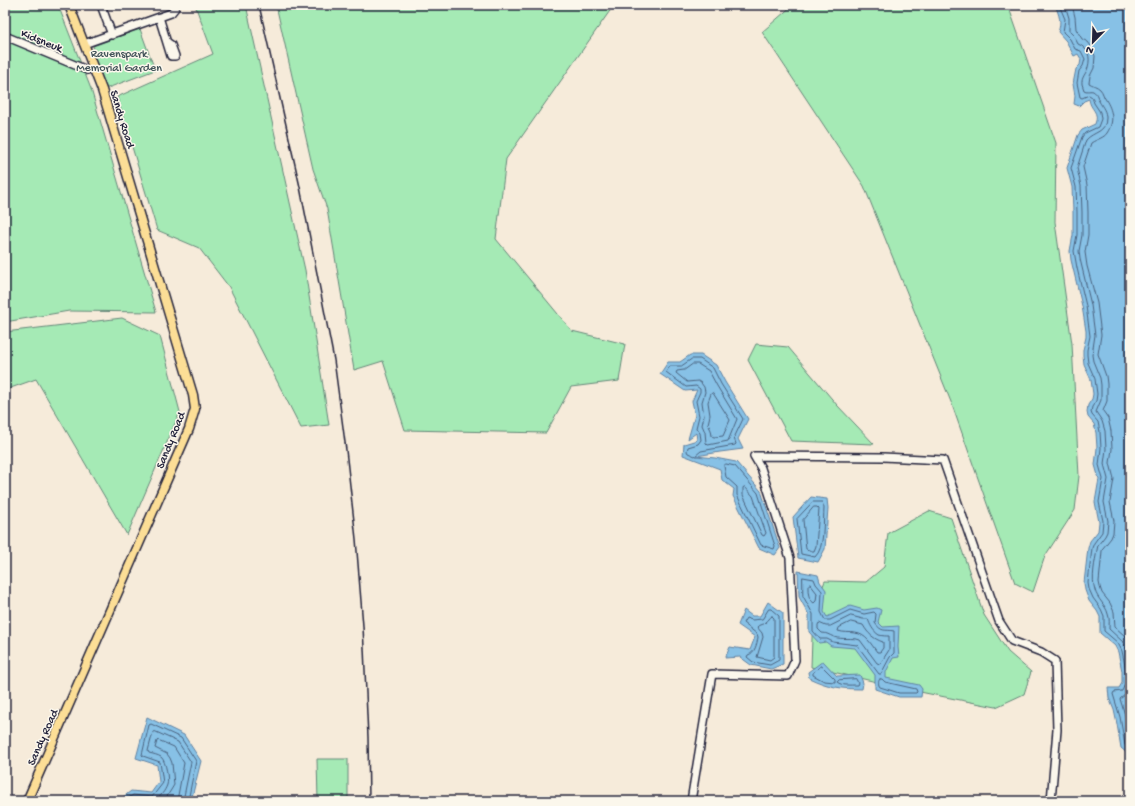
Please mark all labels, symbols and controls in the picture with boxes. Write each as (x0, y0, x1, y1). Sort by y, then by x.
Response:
north arrow (1073, 22, 1113, 62)
street label: Kidsneuk (18, 27, 66, 57)
text: N (1084, 42, 1096, 56)
park label: Ravenspark Memorial Garden (76, 48, 162, 76)
street label: Sandy Road (106, 89, 137, 151)
street label: Sandy Road (154, 409, 190, 471)
street label: Sandy Road (25, 707, 63, 768)

